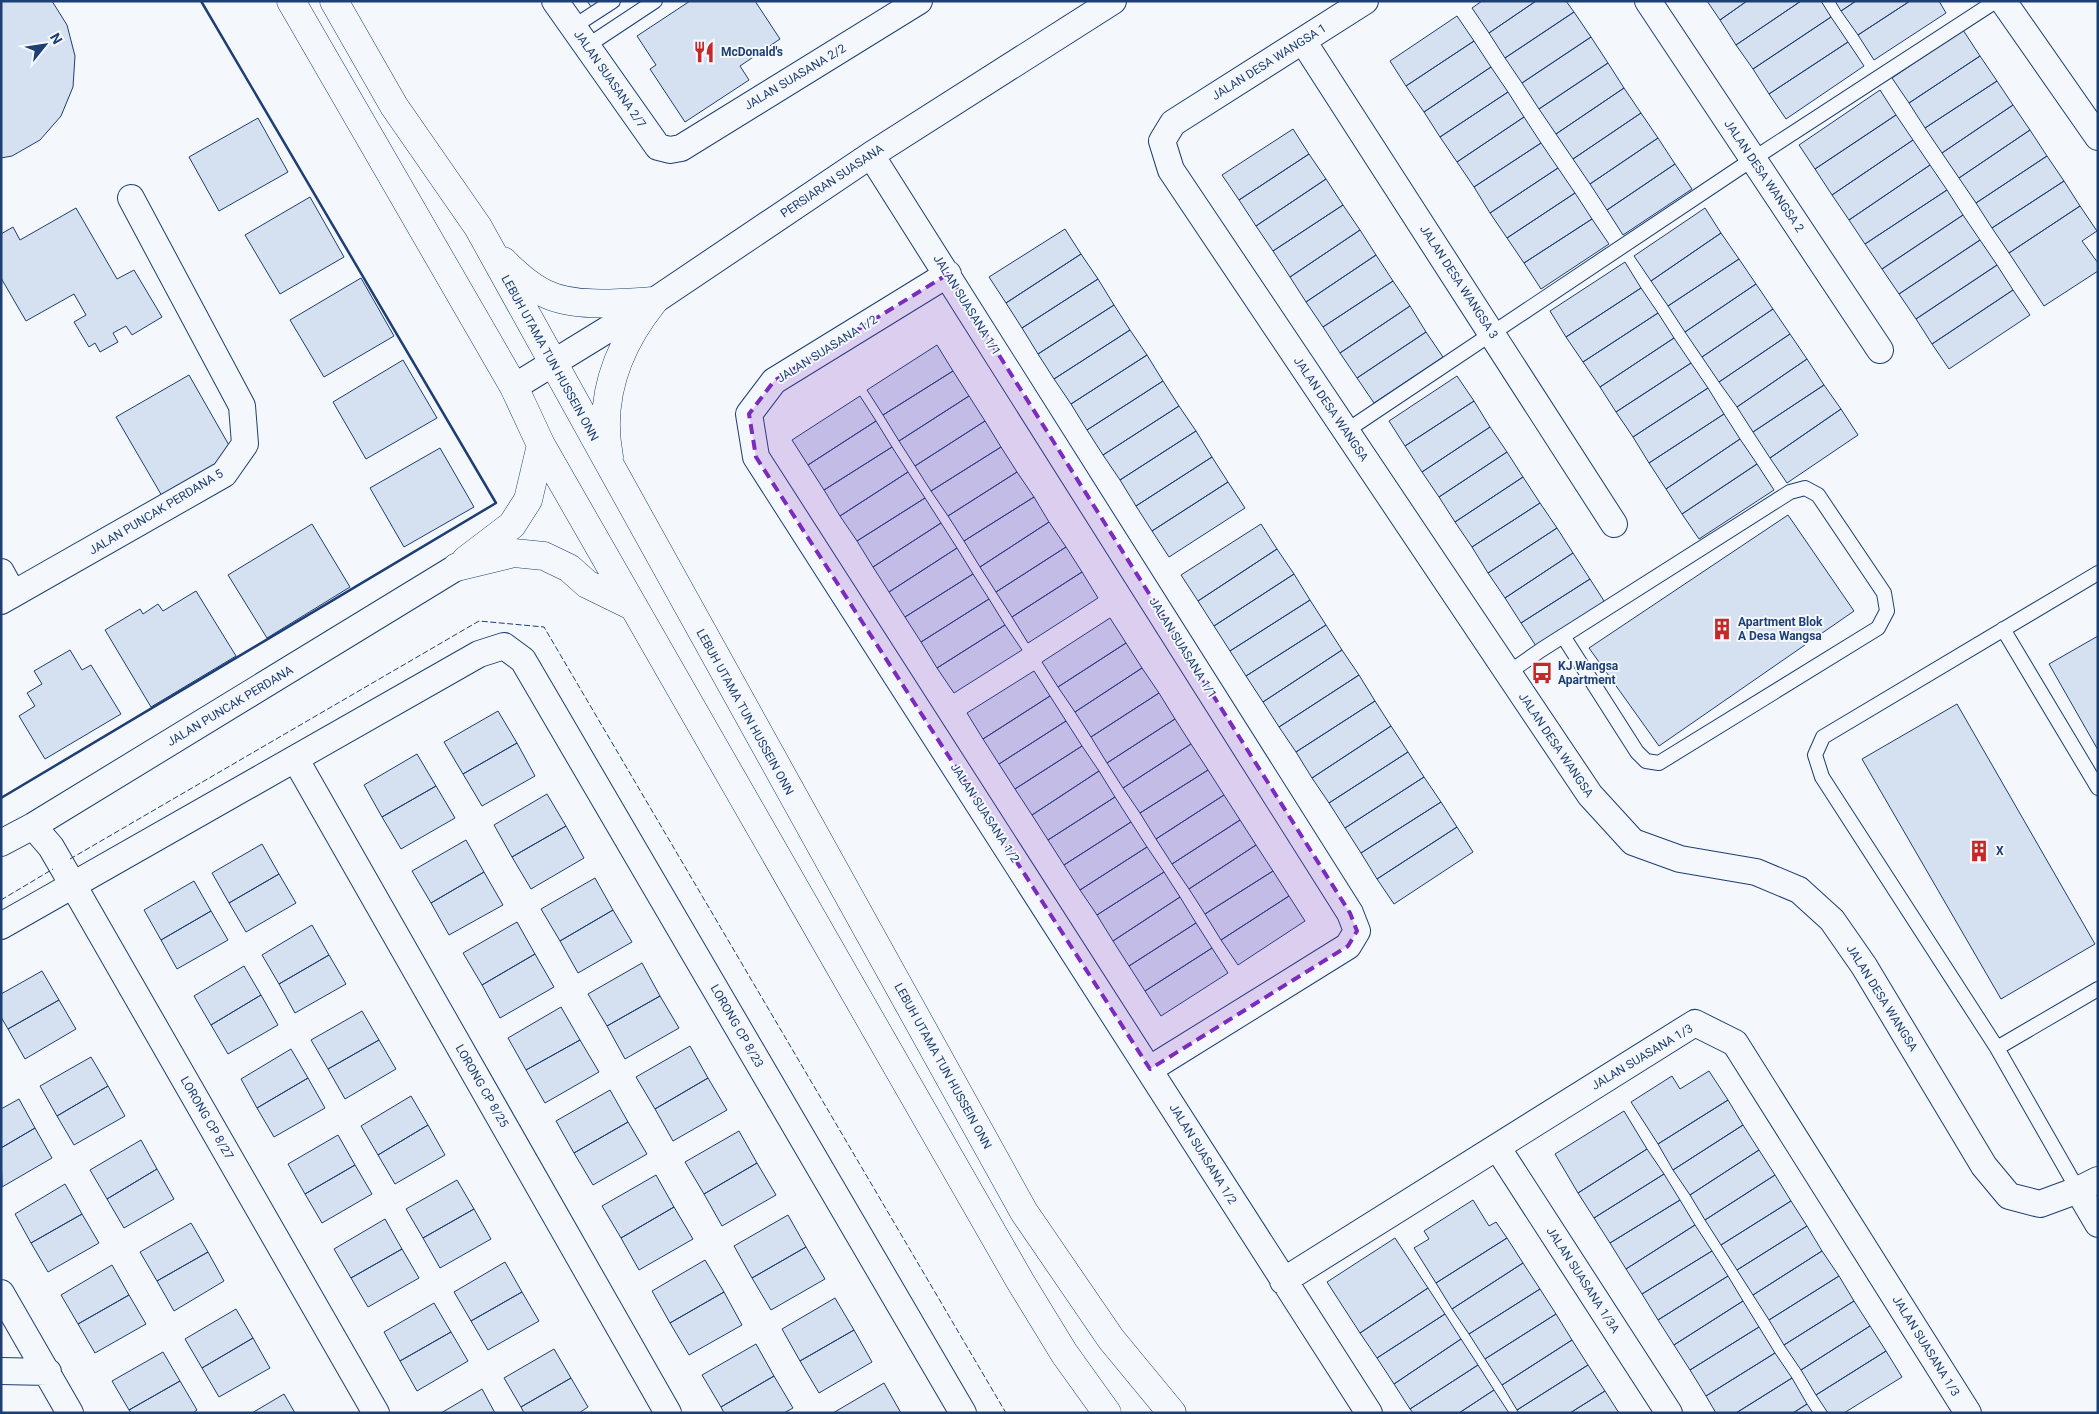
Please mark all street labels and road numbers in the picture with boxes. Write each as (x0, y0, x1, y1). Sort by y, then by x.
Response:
street label: JALAN DESA WANGSA 1 (1209, 21, 1329, 103)
street label: JALAN SUASANA 2/7 (571, 28, 649, 131)
street label: JALAN SUASANA 2/2 (742, 41, 848, 113)
street label: JALAN DESA WANGSA 2 (1721, 117, 1807, 235)
street label: PERSIARAN SUASANA (778, 141, 886, 221)
street label: JALAN DESA WANGSA 3 (1417, 223, 1501, 341)
street label: JALAN SUASANA 1/1 (930, 252, 1004, 358)
street label: LEBUH UTAMA TUN HUSSEIN ONN (498, 273, 602, 443)
street label: JALAN SUASANA 1/2 (774, 312, 880, 386)
street label: JALAN DESA WANGSA (1291, 354, 1371, 464)
street label: JALAN PUNCAK PERDANA 5 (86, 466, 226, 558)
street label: JALAN SUASANA 1/1 (1146, 595, 1220, 701)
street label: LEBUH UTAMA TUN HUSSEIN ONN (693, 627, 797, 797)
street label: JALAN PUNCAK PERDANA (165, 663, 296, 749)
street label: JALAN DESA WANGSA (1516, 690, 1596, 800)
street label: JALAN SUASANA 1/2 (948, 761, 1023, 866)
street label: JALAN DESA WANGSA (1844, 942, 1921, 1054)
street label: LEBUH UTAMA TUN HUSSEIN ONN (891, 981, 995, 1151)
street label: LORONG CP 8/23 (708, 982, 766, 1070)
street label: JALAN SUASANA 1/3 (1589, 1021, 1695, 1093)
street label: LORONG CP 8/25 (453, 1042, 511, 1130)
street label: LORONG CP 8/27 (178, 1074, 236, 1162)
street label: JALAN SUASANA 1/2 (1166, 1101, 1240, 1207)
street label: JALAN SUASANA 1/3A (1543, 1224, 1623, 1336)
street label: JALAN SUASANA 1/3 (1889, 1293, 1963, 1399)

